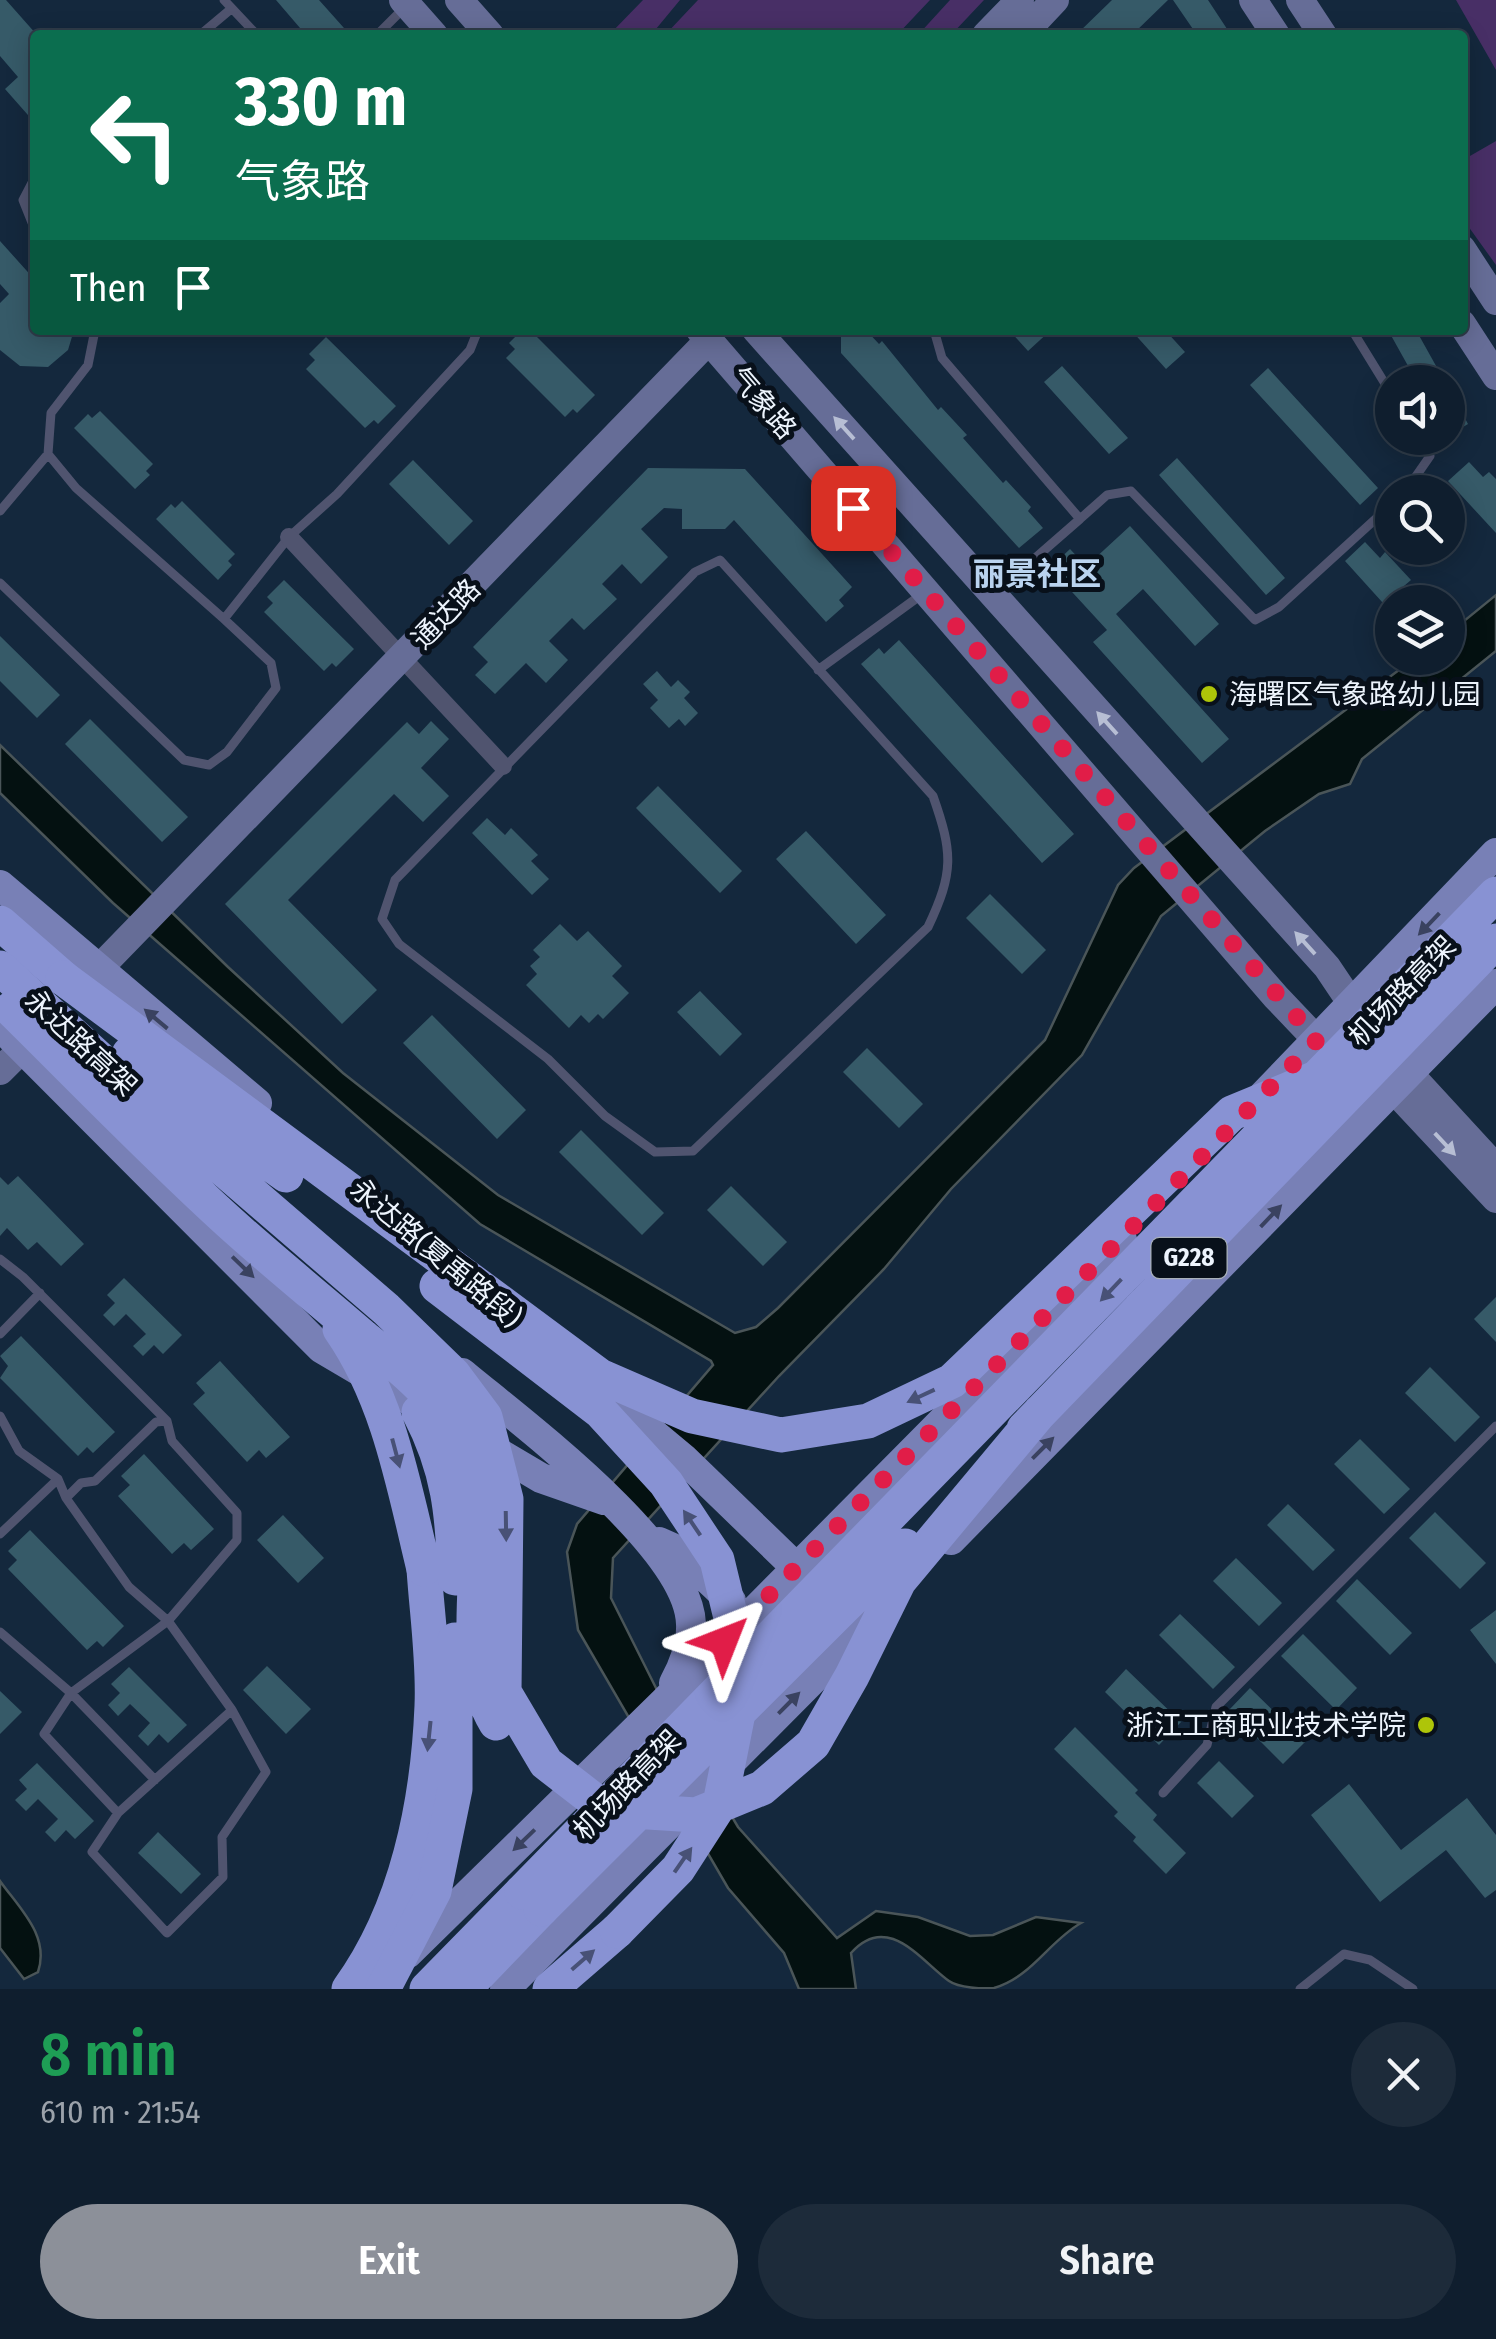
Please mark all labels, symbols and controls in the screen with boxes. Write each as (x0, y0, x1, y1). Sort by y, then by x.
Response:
text: 330 m (235, 60, 407, 144)
icon: left (70, 70, 200, 200)
text: 气象路 (235, 155, 370, 209)
icon: arrive (166, 260, 221, 315)
text: Then (70, 265, 146, 311)
street label: 气象路 (723, 360, 803, 446)
map controls (1375, 365, 1465, 675)
button: sound (1375, 365, 1465, 455)
one-way arrow (834, 416, 856, 441)
pin (811, 466, 896, 551)
button: search (1375, 475, 1465, 565)
icon: arrive (826, 481, 881, 536)
district label: 丽景社区 (973, 555, 1101, 593)
street label: 通达路 (405, 572, 487, 656)
button: layers (1375, 585, 1465, 675)
place label: 海曙区气象路幼儿园 (1229, 678, 1481, 711)
marker: 海曙区气象路幼儿园 (1198, 683, 1220, 705)
one-way arrow (1097, 711, 1119, 736)
one-way arrow (1417, 912, 1440, 936)
street label: 机场路高架 (1341, 929, 1463, 1053)
one-way arrow (1294, 931, 1317, 955)
street label: 永达路高架 (19, 983, 143, 1103)
one-way arrow (144, 1009, 169, 1030)
one-way arrow (1433, 1132, 1456, 1156)
street label: 永达路(夏禹路段) (344, 1172, 528, 1334)
one-way arrow (1258, 1205, 1282, 1229)
road number: G228 (1152, 1238, 1226, 1278)
one-way arrow (231, 1255, 255, 1279)
one-way arrow (1100, 1278, 1124, 1302)
one-way arrow (907, 1387, 936, 1404)
one-way arrow (388, 1437, 404, 1468)
one-way arrow (1031, 1437, 1054, 1461)
one-way arrow (684, 1509, 702, 1537)
one-way arrow (498, 1510, 514, 1542)
position arrow (672, 1589, 776, 1693)
one-way arrow (777, 1692, 800, 1716)
place label: 浙江工商职业技术学院 (1126, 1709, 1406, 1742)
marker: 浙江工商职业技术学院 (1415, 1714, 1437, 1736)
one-way arrow (421, 1721, 437, 1752)
street label: 机场路高架 (566, 1723, 688, 1847)
one-way arrow (512, 1828, 536, 1851)
one-way arrow (673, 1847, 692, 1873)
one-way arrow (571, 1949, 596, 1971)
text: 8 min (40, 2019, 177, 2091)
button: close (1351, 2022, 1456, 2127)
text: 610 m · 21:54 (40, 2093, 201, 2131)
button: Exit (40, 2204, 738, 2319)
button: Share (758, 2204, 1456, 2319)

